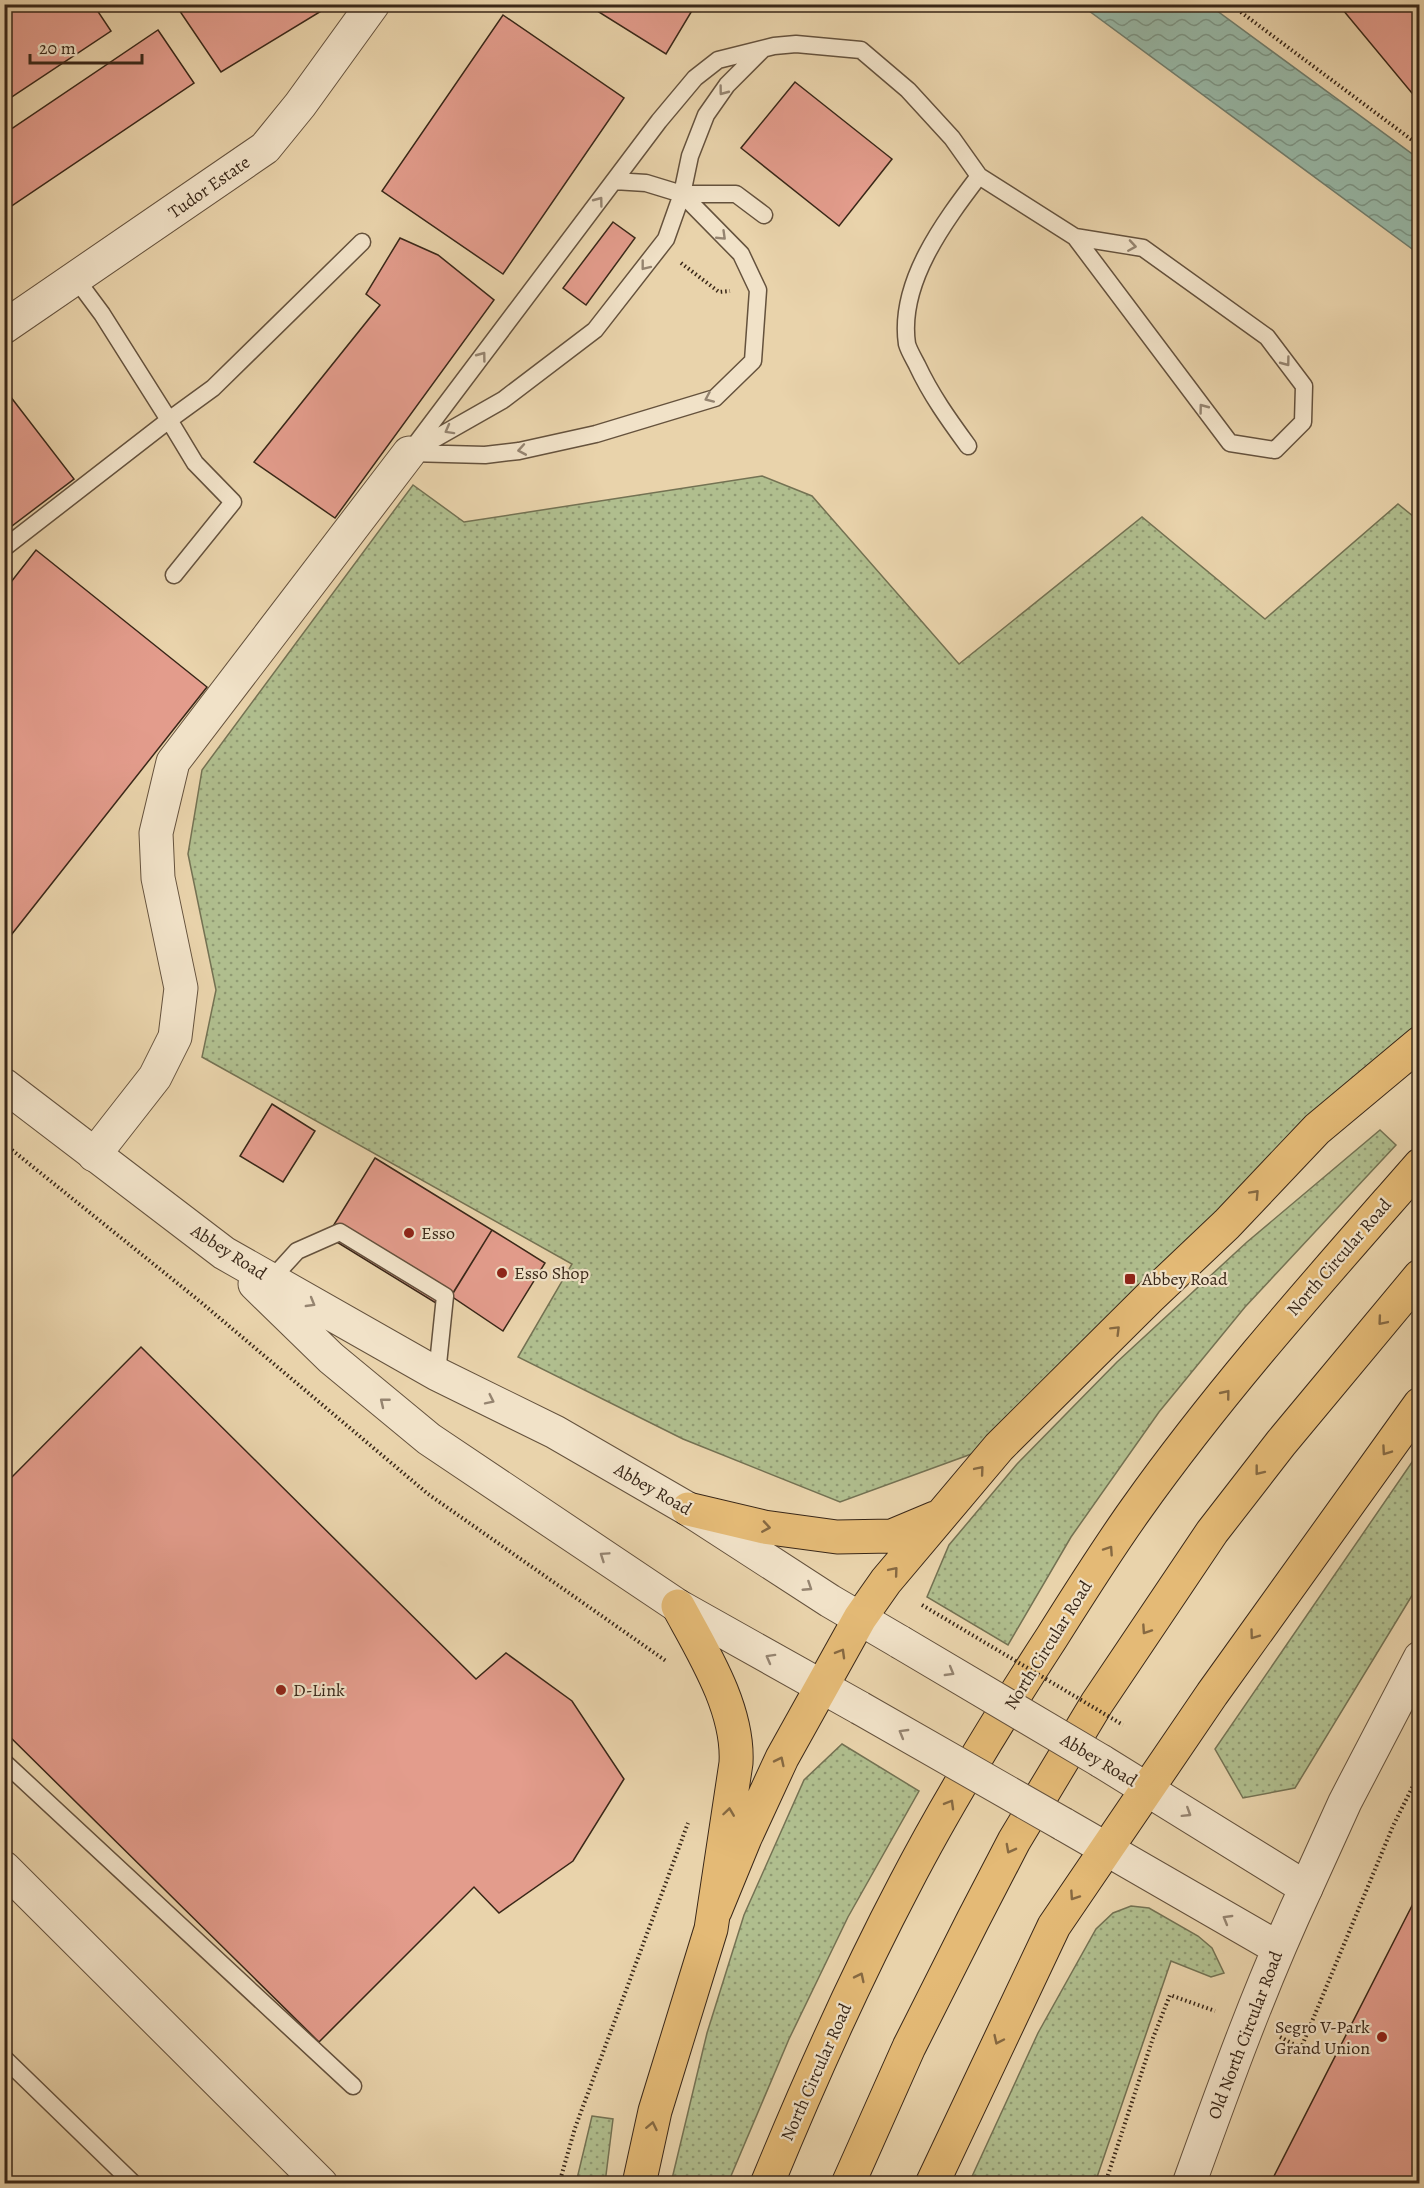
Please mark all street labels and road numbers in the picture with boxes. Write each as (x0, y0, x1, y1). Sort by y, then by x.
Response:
street label: Tudor Estate (163, 150, 255, 224)
street label: North Circular Road (1281, 1193, 1397, 1321)
street label: Abbey Road (186, 1218, 272, 1286)
street label: Abbey Road (609, 1457, 696, 1521)
street label: North Circular Road (999, 1575, 1098, 1714)
street label: Abbey Road (1055, 1727, 1142, 1792)
street label: Old North Circular Road (1202, 1947, 1288, 2123)
street label: North Circular Road (775, 1999, 857, 2145)

